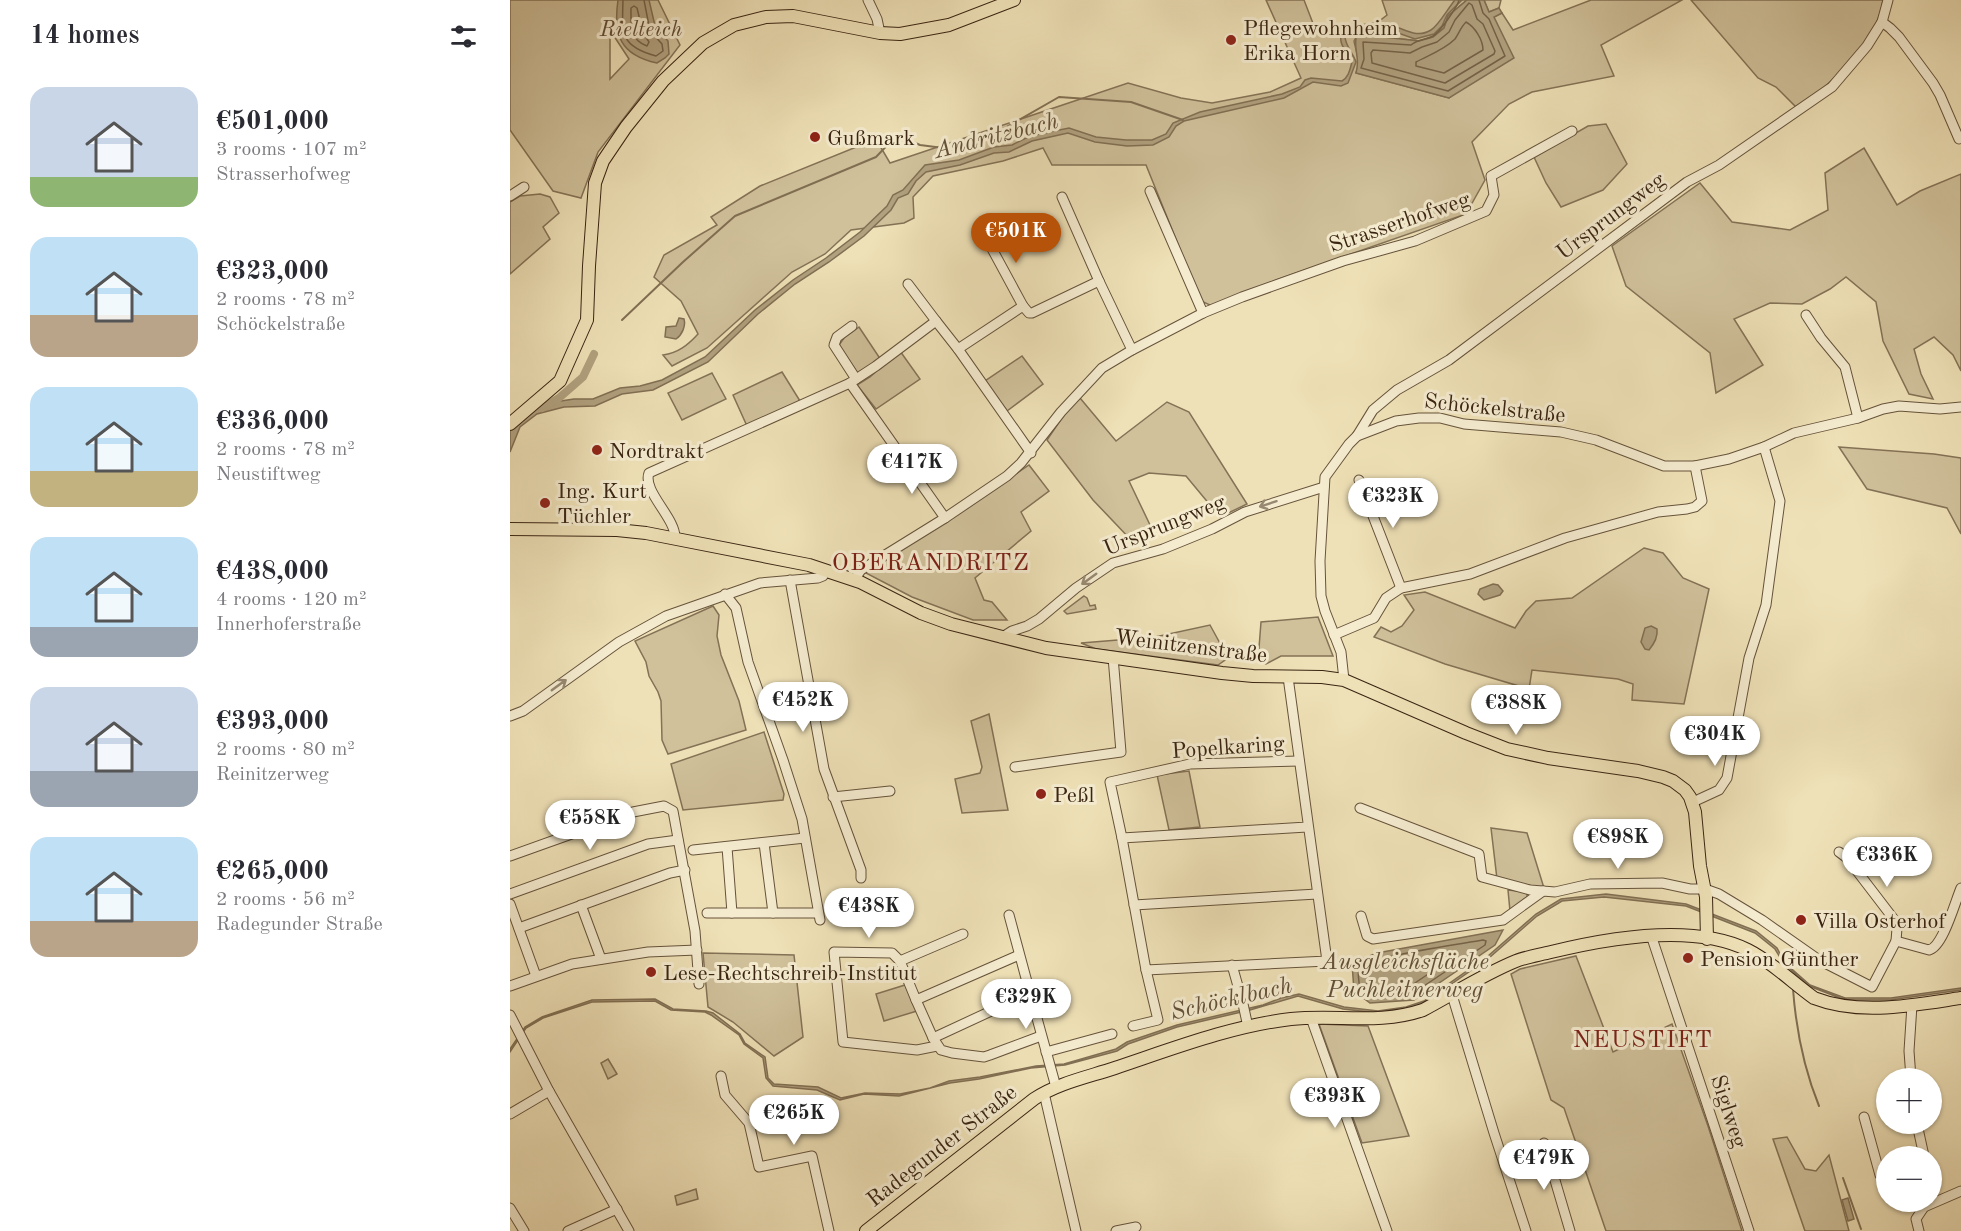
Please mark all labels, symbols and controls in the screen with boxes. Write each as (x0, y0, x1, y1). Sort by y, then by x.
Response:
place label: Pflegewohnheim Erika Horn (1243, 18, 1398, 65)
park label: Rielteich (599, 19, 682, 41)
icon: filters (447, 20, 480, 53)
text: 14 homes (30, 23, 139, 49)
marker: Pflegewohnheim Erika Horn (1224, 33, 1238, 47)
text: €501,000 (216, 109, 329, 135)
water label: Andritzbach (930, 110, 1061, 164)
icon: home (78, 111, 150, 183)
place label: Gußmark (827, 128, 915, 150)
marker: Gußmark (808, 130, 822, 144)
text: 3 rooms · 107 m² (216, 140, 366, 160)
text: Strasserhofweg (216, 165, 350, 185)
street label: Ursprungweg (1553, 169, 1670, 264)
street label: Strasserhofweg (1326, 188, 1473, 257)
pin: €501K (974, 213, 1058, 264)
text: €501K (985, 222, 1047, 242)
text: €323,000 (216, 259, 329, 285)
icon: home (78, 261, 150, 333)
text: 2 rooms · 78 m² (216, 290, 355, 310)
text: Schöckelstraße (216, 315, 345, 335)
street label: Schöckelstraße (1423, 391, 1567, 427)
text: €336,000 (216, 409, 329, 435)
icon: home (78, 411, 150, 483)
text: 2 rooms · 78 m² (216, 440, 355, 460)
place label: Nordtrakt (609, 441, 704, 463)
marker: Nordtrakt (590, 443, 604, 457)
pin: €417K (870, 444, 954, 495)
text: €417K (881, 453, 943, 473)
text: Neustiftweg (216, 465, 321, 485)
pin: €323K (1351, 478, 1435, 529)
place label: Ing. Kurt Tüchler (557, 481, 647, 528)
text: €323K (1362, 487, 1424, 507)
street label: Ursprungweg (1101, 491, 1229, 560)
marker: Ing. Kurt Tüchler (538, 496, 552, 510)
one-way arrow (1259, 499, 1278, 510)
district label: OBERANDRITZ (832, 552, 1030, 576)
text: €438,000 (216, 559, 329, 585)
icon: home (78, 561, 150, 633)
one-way arrow (1081, 572, 1097, 585)
text: 4 rooms · 120 m² (216, 590, 366, 610)
text: Innerhoferstraße (216, 615, 361, 635)
street label: Weinitzenstraße (1113, 627, 1268, 667)
one-way arrow (551, 679, 567, 692)
pin: €452K (761, 682, 845, 733)
pin: €388K (1474, 685, 1558, 736)
text: €452K (772, 691, 834, 711)
text: €388K (1485, 694, 1547, 714)
text: €393,000 (216, 709, 329, 735)
icon: home (78, 711, 150, 783)
pin: €304K (1673, 716, 1757, 767)
text: €304K (1684, 725, 1746, 745)
street label: Popelkaring (1171, 733, 1285, 763)
text: 2 rooms · 80 m² (216, 740, 355, 760)
text: Reinitzerweg (216, 765, 329, 785)
place label: Peßl (1053, 785, 1095, 807)
marker: Peßl (1034, 787, 1048, 801)
pin: €558K (548, 800, 632, 851)
text: €558K (559, 809, 621, 829)
pin: €898K (1576, 819, 1660, 870)
text: €898K (1587, 828, 1649, 848)
pin: €336K (1845, 837, 1929, 888)
text: €336K (1856, 846, 1918, 866)
text: €265,000 (216, 859, 329, 885)
icon: home (78, 861, 150, 933)
pin: €438K (827, 888, 911, 939)
text: 2 rooms · 56 m² (216, 890, 355, 910)
text: €438K (838, 897, 900, 917)
place label: Villa Osterhof (1813, 911, 1947, 933)
marker: Villa Osterhof (1794, 913, 1808, 927)
text: Radegunder Straße (216, 915, 383, 935)
place label: Pension Günther (1700, 949, 1859, 971)
water label: Ausgleichsfläche Puchleitnerweg (1319, 951, 1489, 1003)
marker: Pension Günther (1681, 951, 1695, 965)
place label: Lese-Rechtschreib-Institut (663, 963, 917, 985)
marker: Lese-Rechtschreib-Institut (644, 965, 658, 979)
water label: Schöcklbach (1168, 974, 1295, 1026)
pin: €329K (984, 979, 1068, 1030)
text: €329K (995, 988, 1057, 1008)
district label: NEUSTIFT (1573, 1029, 1713, 1053)
map controls (1876, 1068, 1942, 1212)
button: + (1876, 1068, 1942, 1134)
street label: Siglweg (1706, 1072, 1750, 1151)
pin: €393K (1293, 1078, 1377, 1129)
street label: Radegunder Straße (863, 1081, 1021, 1212)
text: €393K (1304, 1087, 1366, 1107)
pin: €265K (752, 1095, 836, 1146)
text: €265K (763, 1104, 825, 1124)
pin: €479K (1502, 1140, 1586, 1191)
button: − (1876, 1146, 1942, 1212)
text: €479K (1513, 1149, 1575, 1169)

